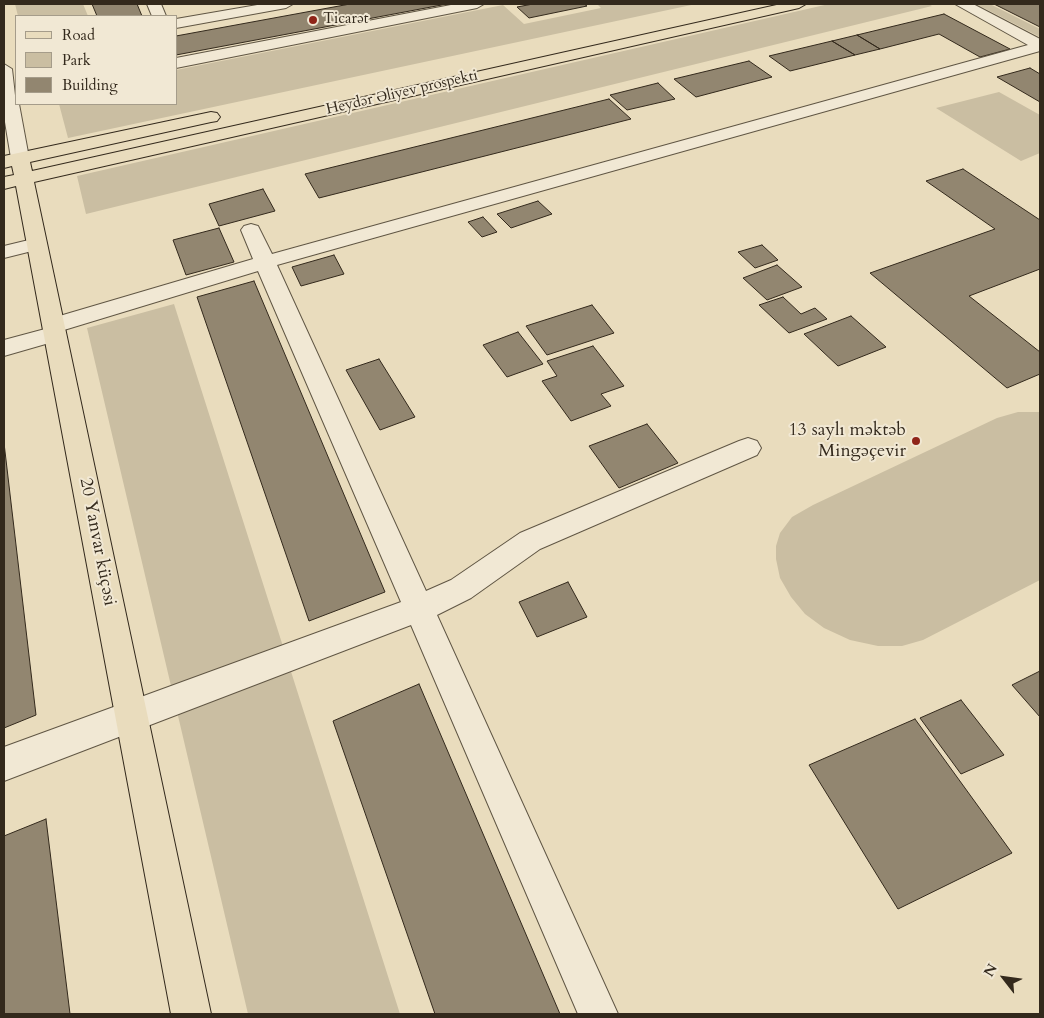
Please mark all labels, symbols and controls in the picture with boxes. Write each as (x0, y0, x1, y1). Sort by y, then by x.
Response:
place label: Ticarət (323, 11, 369, 29)
marker: Ticarət (307, 14, 319, 26)
legend (15, 15, 178, 105)
text: Road (62, 25, 95, 45)
text: Park (62, 50, 91, 70)
street label: Heydər Əliyev prospekti (324, 67, 480, 119)
text: Building (62, 75, 118, 95)
place label: 13 saylı məktəb Mingəçevir (788, 420, 906, 462)
marker: 13 saylı məktəb Mingəçevir (910, 435, 922, 447)
street label: 20 Yanvar küçəsi (74, 476, 120, 608)
north arrow (979, 953, 1029, 1003)
text: N (979, 960, 1002, 980)

